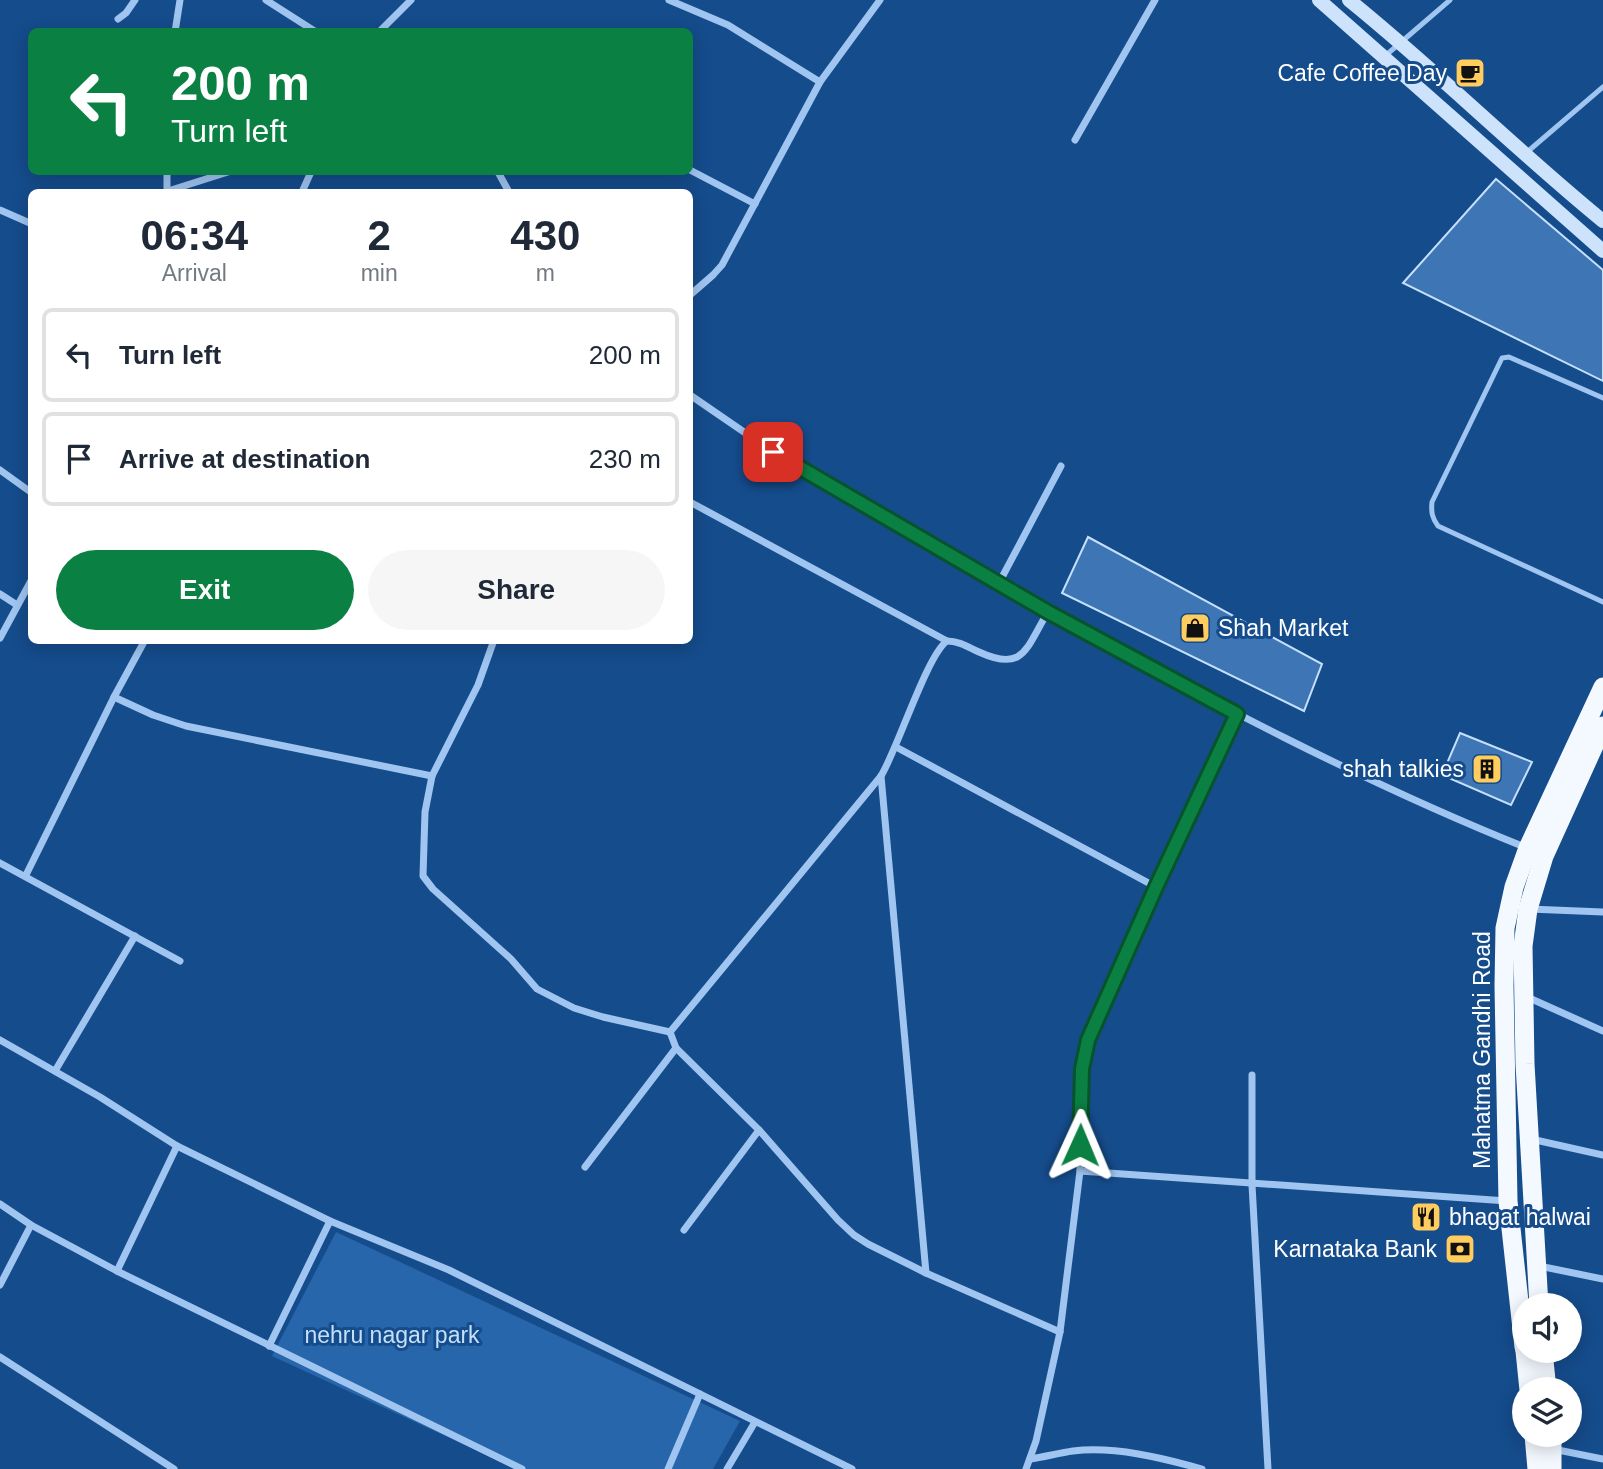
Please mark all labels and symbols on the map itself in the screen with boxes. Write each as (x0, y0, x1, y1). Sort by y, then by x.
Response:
cafe icon: Cafe Coffee Day (1453, 56, 1487, 90)
place label: Cafe Coffee Day (1277, 60, 1447, 86)
pin (743, 422, 803, 482)
shop icon: Shah Market (1178, 611, 1212, 645)
place label: Shah Market (1218, 615, 1349, 641)
building icon: shah talkies (1470, 752, 1504, 786)
place label: shah talkies (1343, 756, 1464, 782)
street label: Mahatma Gandhi Road (1469, 931, 1495, 1169)
position arrow (1043, 1108, 1117, 1182)
restaurant icon: bhagat halwai (1409, 1200, 1443, 1234)
place label: bhagat halwai (1449, 1204, 1591, 1230)
bank icon: Karnataka Bank (1443, 1232, 1477, 1266)
place label: Karnataka Bank (1273, 1236, 1437, 1262)
park label: nehru nagar park (304, 1322, 480, 1348)

